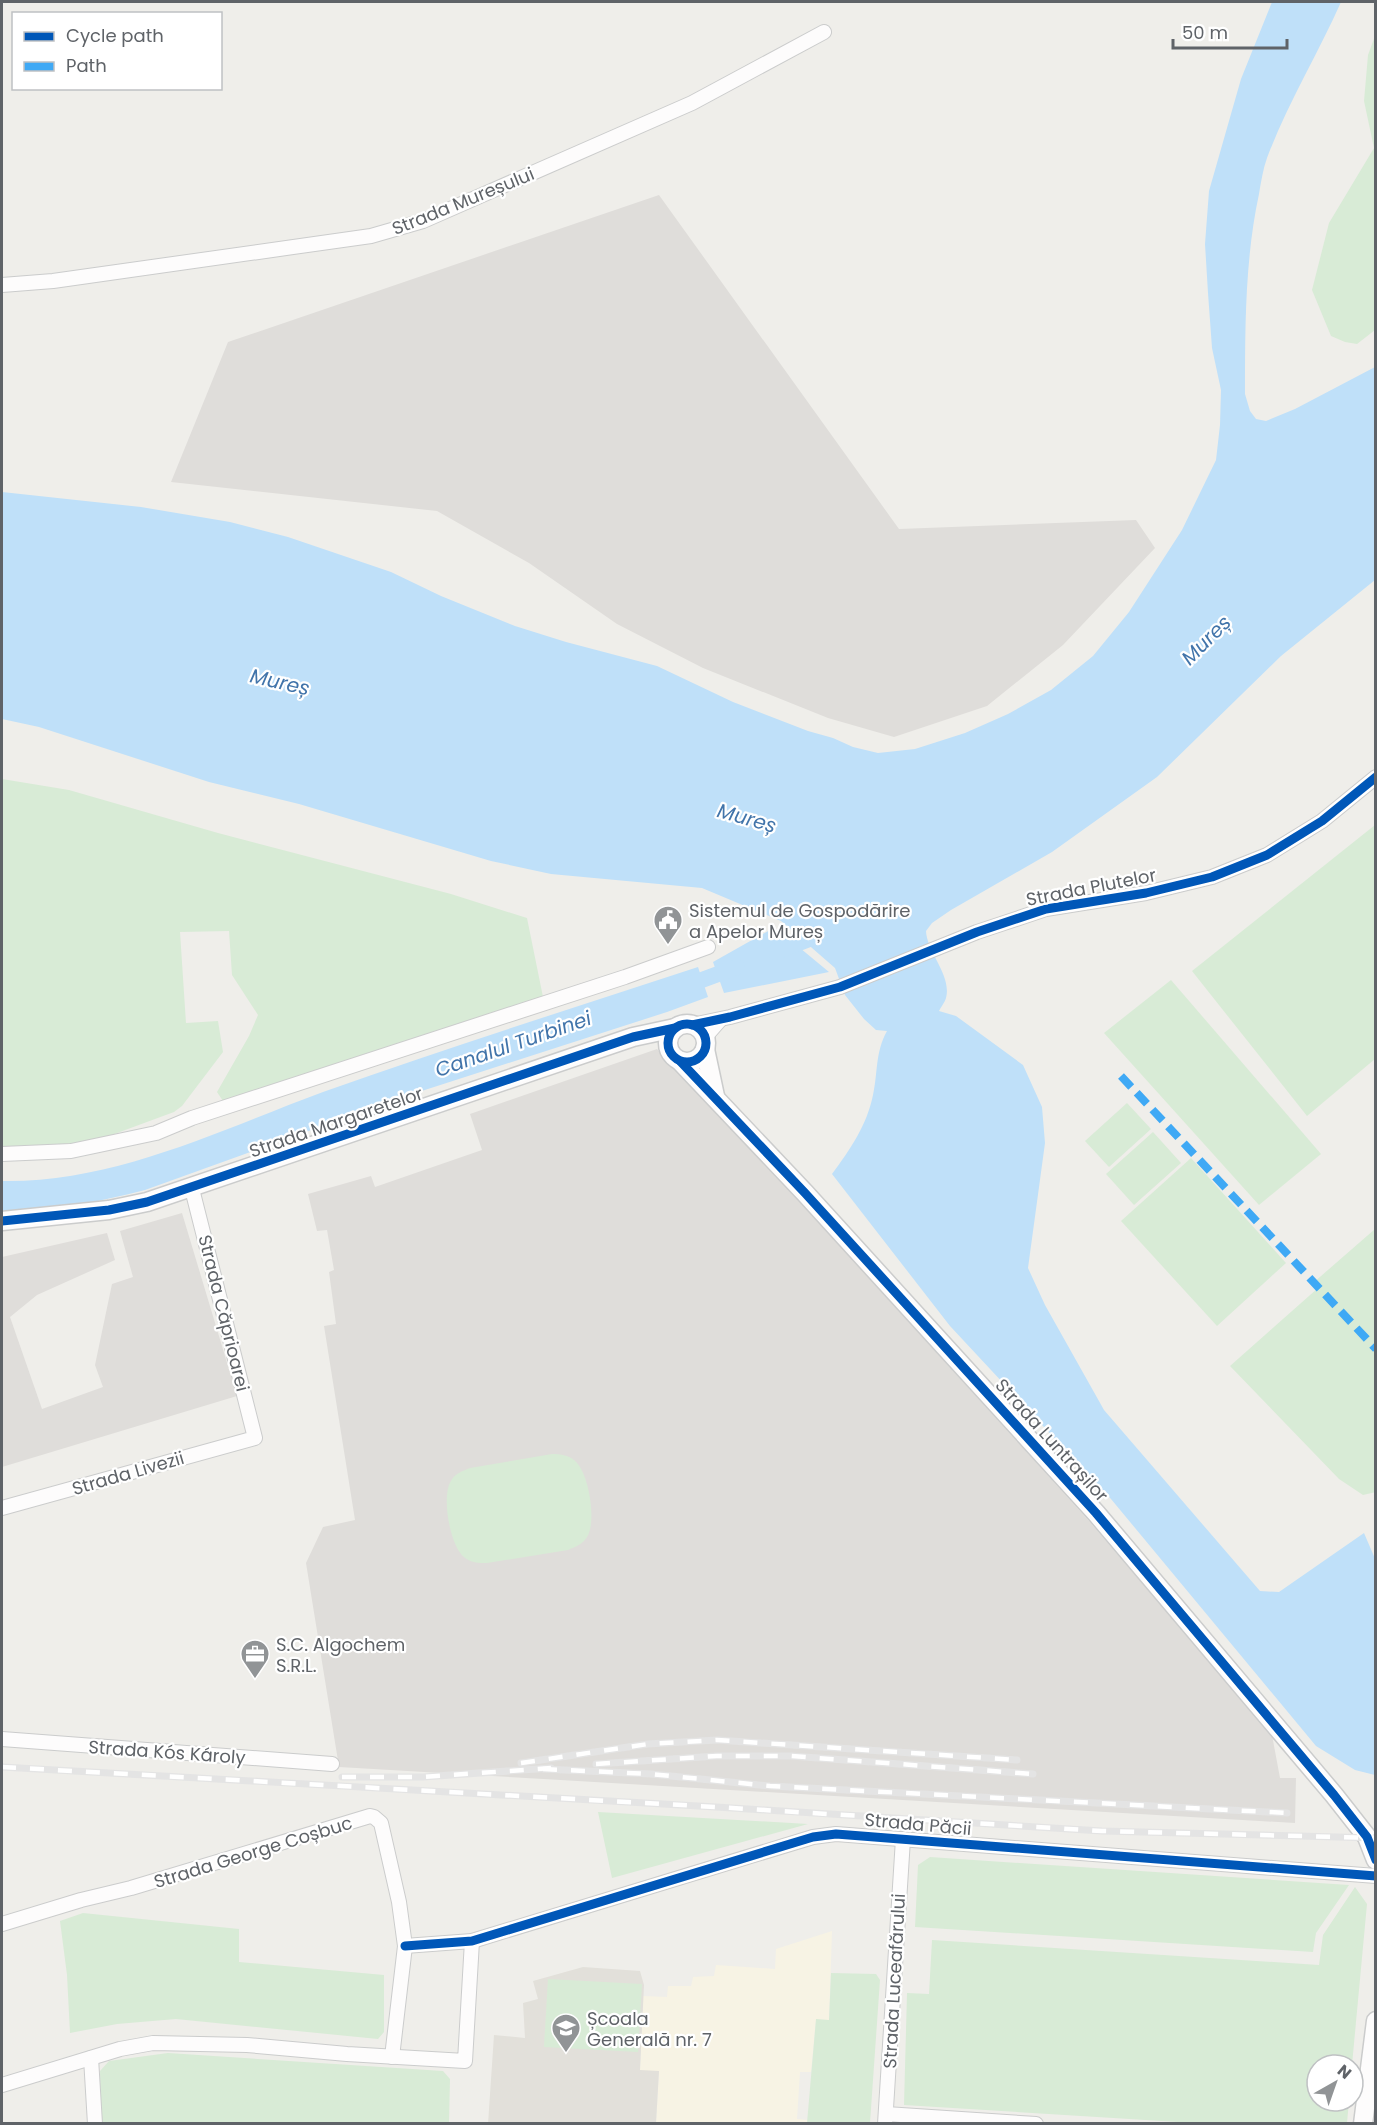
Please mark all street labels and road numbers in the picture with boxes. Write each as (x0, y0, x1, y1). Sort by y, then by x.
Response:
street label: Strada Mureșului (388, 161, 538, 241)
street label: Strada Plutelor (1024, 862, 1158, 912)
street label: Strada Margaretelor (246, 1080, 426, 1163)
street label: Strada Căprioarei (192, 1232, 256, 1394)
street label: Strada Luntrașilor (990, 1373, 1114, 1507)
street label: Strada Livezii (69, 1445, 187, 1501)
street label: Strada Kós Károly (88, 1734, 246, 1770)
street label: Strada Păcii (863, 1807, 973, 1841)
street label: Strada George Coșbuc (151, 1810, 355, 1894)
street label: Strada Luceafărului (877, 1893, 911, 2069)

